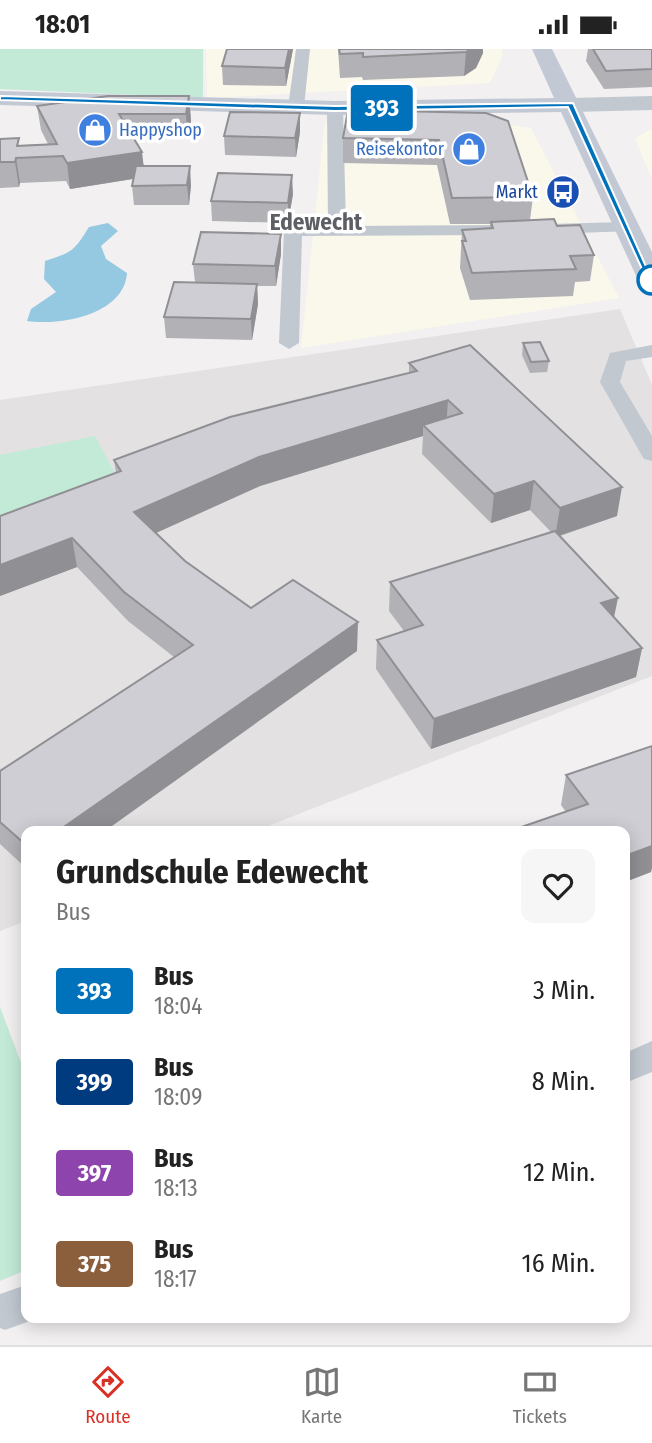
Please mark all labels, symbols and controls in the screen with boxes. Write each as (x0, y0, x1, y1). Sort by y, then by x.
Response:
text: 18:01 (35, 9, 90, 40)
line badge: 393 (342, 85, 422, 131)
text: 393 (365, 94, 399, 122)
shop icon: Happyshop (76, 111, 114, 149)
place label: Happyshop (119, 119, 202, 141)
shop icon: Reisekontor (450, 130, 488, 168)
place label: Reisekontor (356, 138, 445, 160)
bus stop icon: Markt (544, 173, 582, 211)
place label: Markt (496, 181, 538, 203)
district label: Edewecht (270, 208, 363, 236)
unlabelled marker (637, 265, 652, 295)
button: heart (521, 849, 595, 923)
text: Grundschule Edewecht (56, 852, 368, 892)
text: Bus (56, 898, 90, 926)
text: Bus (154, 961, 193, 992)
text: 3 Min. (533, 975, 595, 1006)
text: 393 (77, 977, 112, 1005)
text: 18:04 (154, 992, 202, 1020)
text: Bus (154, 1052, 193, 1083)
text: 8 Min. (532, 1066, 595, 1097)
text: 399 (77, 1068, 112, 1096)
text: 18:09 (154, 1083, 202, 1111)
text: Bus (154, 1143, 193, 1174)
text: 12 Min. (523, 1157, 595, 1188)
text: 397 (78, 1159, 111, 1187)
text: 18:13 (154, 1174, 198, 1202)
text: Bus (154, 1234, 193, 1265)
text: 16 Min. (522, 1248, 595, 1279)
text: 375 (78, 1250, 111, 1278)
text: 18:17 (154, 1265, 197, 1293)
tab: Route (85, 1363, 131, 1428)
tab: Karte (301, 1363, 342, 1428)
tab: Tickets (513, 1363, 567, 1428)

